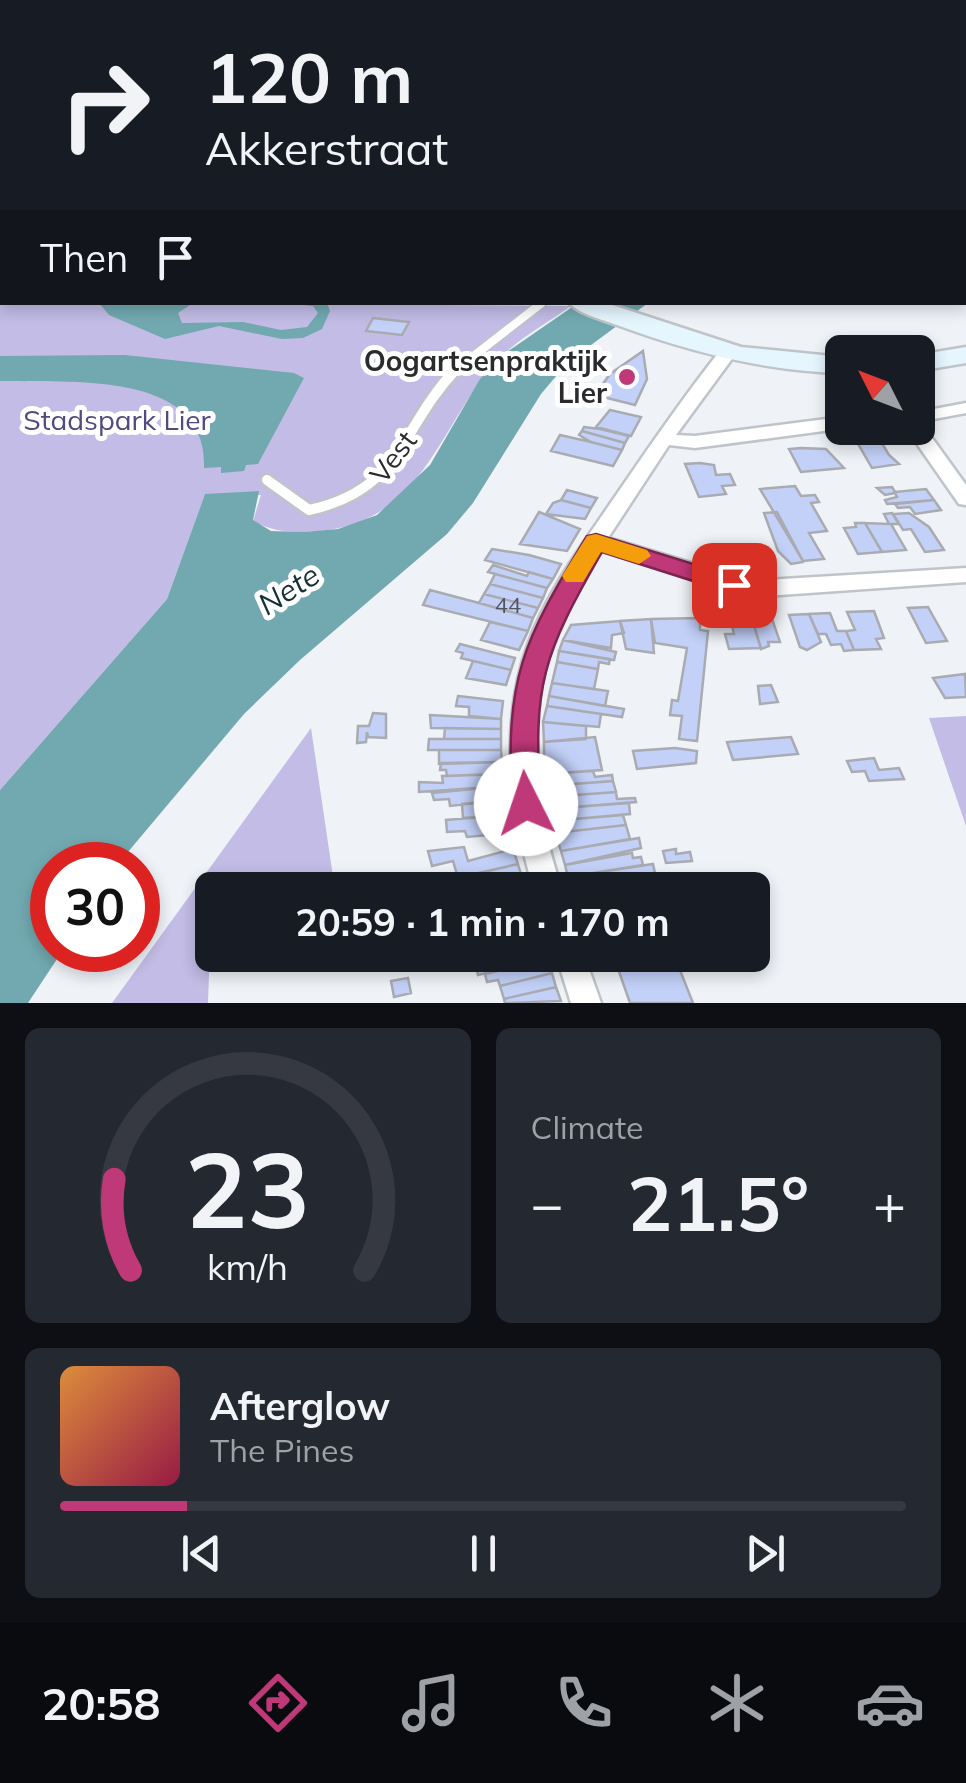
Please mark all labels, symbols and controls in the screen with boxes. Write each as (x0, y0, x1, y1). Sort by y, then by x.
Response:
text: 120 m (205, 33, 413, 121)
icon: right (40, 40, 170, 170)
text: Akkerstraat (205, 120, 448, 176)
icon: arrive (148, 230, 203, 285)
text: Then (40, 234, 128, 282)
north arrow (825, 335, 935, 445)
map controls (825, 335, 935, 445)
place label: Oogartsenpraktijk Lier (364, 343, 608, 410)
marker: Oogartsenpraktijk Lier (616, 366, 638, 388)
park label: Stadspark Lier (23, 402, 212, 437)
street label: Vest (362, 423, 424, 490)
pin (692, 543, 777, 628)
water label: Nete (251, 555, 326, 623)
icon: arrive (707, 558, 762, 613)
house number: 44 (495, 591, 521, 619)
position arrow (474, 752, 578, 856)
speed limit sign: 30 (30, 842, 160, 972)
text: 20:59 · 1 min · 170 m (295, 898, 670, 946)
text: Climate (531, 1107, 643, 1147)
text: 23 (185, 1123, 310, 1254)
text: 21.5° (627, 1156, 809, 1250)
text: − (531, 1169, 564, 1238)
text: + (873, 1169, 906, 1238)
text: km/h (207, 1244, 288, 1289)
text: Afterglow (210, 1382, 390, 1430)
text: The Pines (210, 1430, 354, 1470)
icon: previous (174, 1526, 229, 1581)
icon: pause (456, 1526, 511, 1581)
icon: next (738, 1526, 793, 1581)
icon: directions (243, 1668, 313, 1738)
icon: music (396, 1668, 466, 1738)
icon: phone (549, 1668, 619, 1738)
icon: climate (702, 1668, 772, 1738)
icon: car (855, 1668, 925, 1738)
text: 20:58 (41, 1675, 161, 1731)

